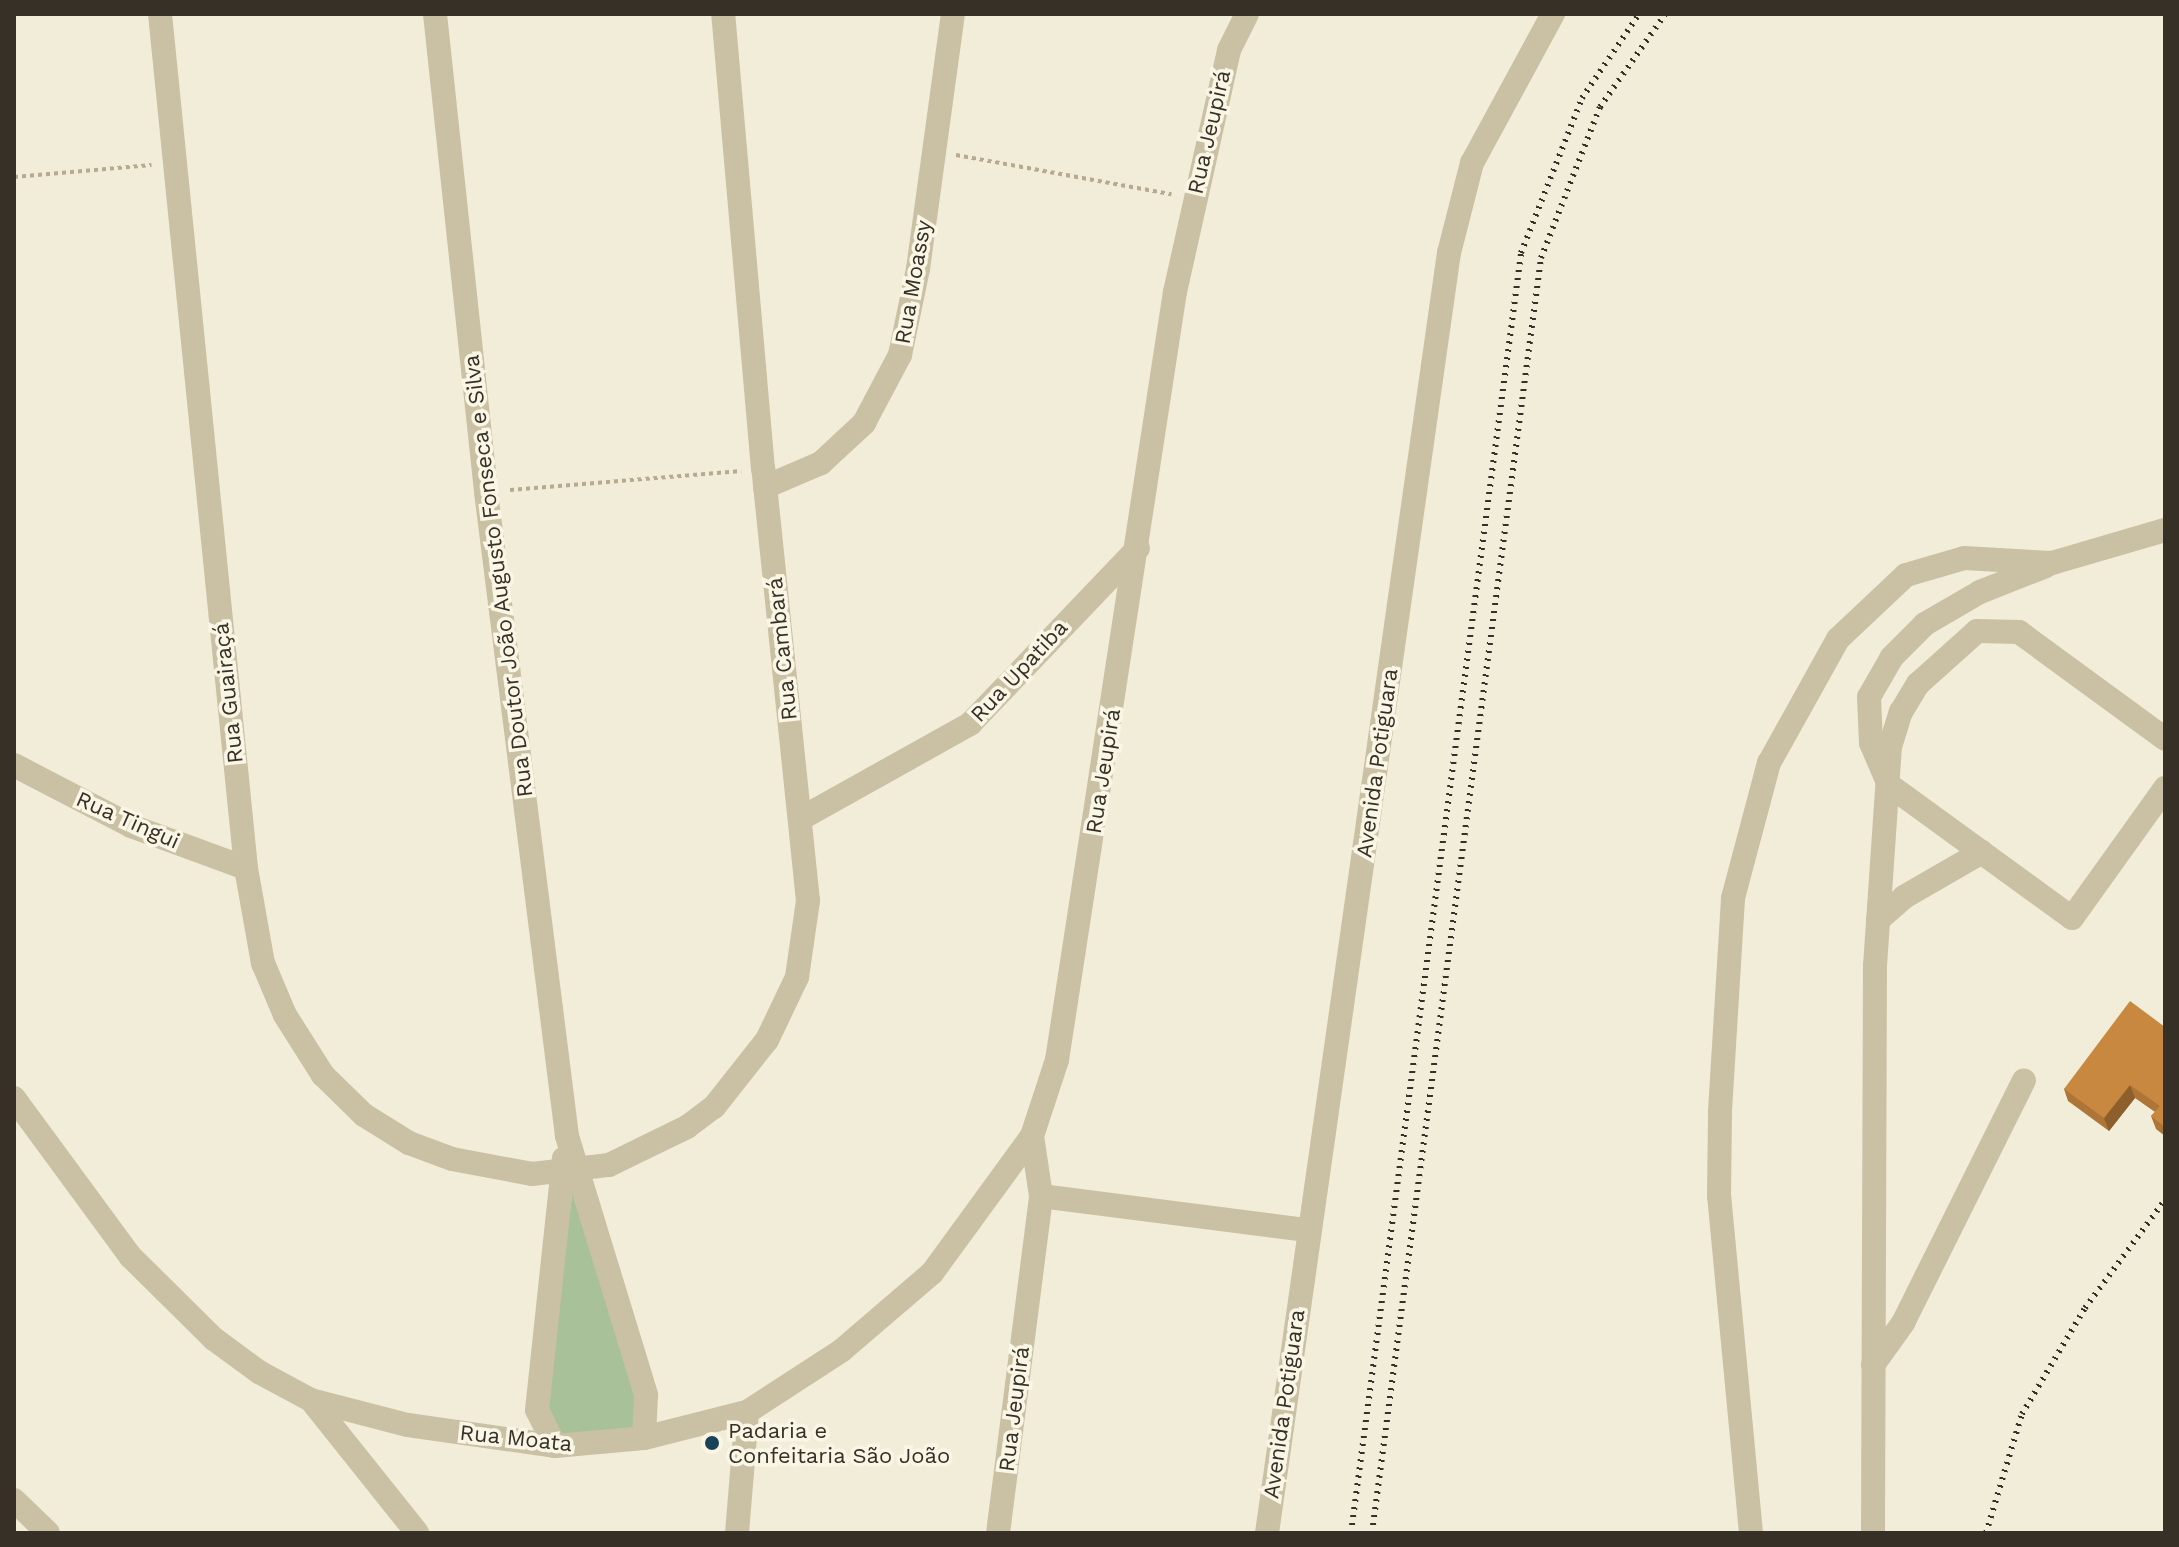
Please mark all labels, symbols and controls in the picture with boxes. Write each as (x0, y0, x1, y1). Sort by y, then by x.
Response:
street label: Rua Jeupirá (1182, 67, 1236, 197)
street label: Rua Moassy (889, 218, 937, 346)
street label: Rua Doutor João Augusto Fonseca e Silva (458, 352, 538, 800)
street label: Rua Cambará (761, 576, 803, 722)
street label: Rua Upatiba (965, 614, 1073, 728)
street label: Rua Guairaçá (207, 621, 249, 765)
street label: Avenida Potiguara (1351, 666, 1403, 860)
street label: Rua Jeupirá (1080, 706, 1126, 836)
street label: Rua Tingui (72, 785, 184, 855)
street label: Avenida Potiguara (1258, 1307, 1310, 1501)
street label: Rua Jeupirá (993, 1344, 1035, 1474)
place label: Padaria e Confeitaria São João (728, 1417, 951, 1468)
street label: Rua Moata (458, 1419, 574, 1457)
marker: Padaria e Confeitaria São João (703, 1434, 721, 1452)

